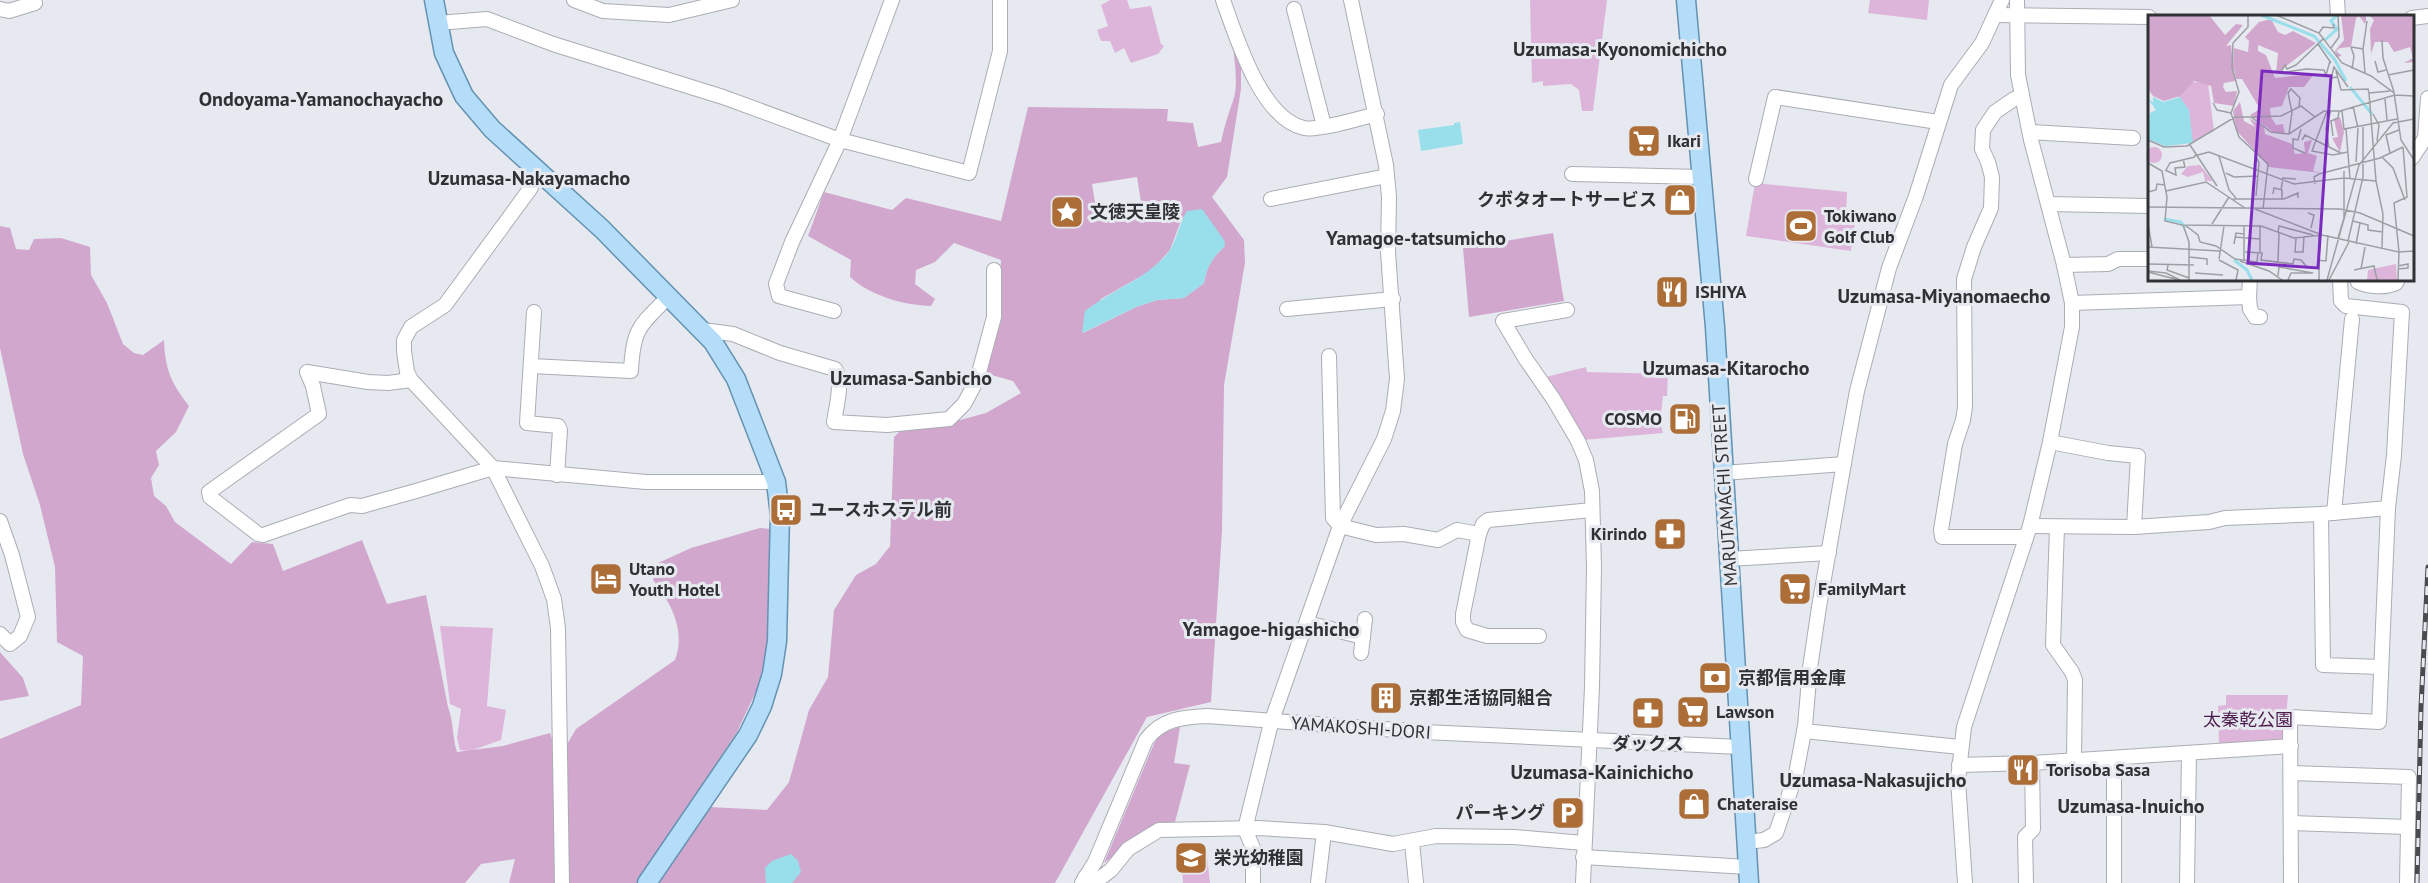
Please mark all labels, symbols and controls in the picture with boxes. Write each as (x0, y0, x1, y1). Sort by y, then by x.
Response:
inset map (2148, 15, 2413, 280)
district label: Uzumasa-Kyonomichicho (1513, 36, 1727, 62)
district label: Ondoyama-Yamanochayacho (199, 86, 444, 112)
supermarket icon: Ikari (1626, 123, 1662, 159)
place label: Ikari (1667, 129, 1701, 152)
district label: Uzumasa-Nakayamacho (428, 165, 631, 191)
shop icon: クボタオートサービス (1662, 182, 1698, 218)
place label: クボタオートサービス (1477, 188, 1657, 211)
place icon: 文徳天皇陵 (1049, 194, 1085, 230)
place label: 文徳天皇陵 (1090, 200, 1180, 223)
place label: Tokiwano Golf Club (1824, 204, 1897, 248)
sports icon: Tokiwano Golf Club (1783, 208, 1819, 244)
district label: Yamagoe-tatsumicho (1325, 225, 1506, 251)
restaurant icon: ISHIYA (1654, 274, 1690, 310)
place label: ISHIYA (1695, 280, 1747, 303)
district label: Uzumasa-Miyanomaecho (1838, 283, 2051, 309)
district label: Uzumasa-Kitarocho (1643, 355, 1810, 381)
district label: Uzumasa-Sanbicho (830, 365, 992, 391)
fuel station icon: COSMO (1667, 401, 1703, 437)
street label: MARUTAMACHI STREET (1707, 403, 1742, 587)
place label: COSMO (1604, 407, 1662, 430)
bus stop icon: ユースホステル前 (768, 492, 804, 528)
place label: ユースホステル前 (809, 498, 952, 521)
pharmacy icon: Kirindo (1652, 516, 1688, 552)
place label: Kirindo (1591, 522, 1647, 545)
place label: Utano Youth Hotel (628, 557, 720, 601)
hotel icon: Utano Youth Hotel (588, 561, 624, 597)
supermarket icon: FamilyMart (1777, 571, 1813, 607)
place label: FamilyMart (1818, 577, 1906, 600)
district label: Yamagoe-higashicho (1181, 616, 1360, 642)
bank icon: 京都信用金庫 (1697, 660, 1733, 696)
place label: 京都信用金庫 (1738, 666, 1846, 689)
building icon: 京都生活協同組合 (1368, 680, 1404, 716)
place label: 京都生活協同組合 (1409, 686, 1553, 709)
supermarket icon: Lawson (1675, 694, 1711, 730)
pharmacy icon: ダックス (1630, 695, 1666, 731)
place label: Lawson (1716, 700, 1774, 723)
park label: 太秦乾公園 (2203, 708, 2293, 731)
street label: YAMAKOSHI-DORI (1290, 711, 1432, 744)
place label: ダックス (1612, 732, 1684, 755)
restaurant icon: Torisoba Sasa (2005, 752, 2041, 788)
place label: Torisoba Sasa (2046, 758, 2150, 781)
district label: Uzumasa-Kainichicho (1511, 759, 1694, 785)
district label: Uzumasa-Nakasujicho (1779, 767, 1967, 793)
shop icon: Chateraise (1676, 786, 1712, 822)
place label: Chateraise (1717, 792, 1798, 815)
district label: Uzumasa-Inuicho (2057, 793, 2205, 819)
parking icon: パーキング (1550, 795, 1586, 831)
place label: パーキング (1456, 801, 1545, 824)
school or university icon: 栄光幼稚園 (1173, 840, 1209, 876)
place label: 栄光幼稚園 (1214, 846, 1304, 869)

